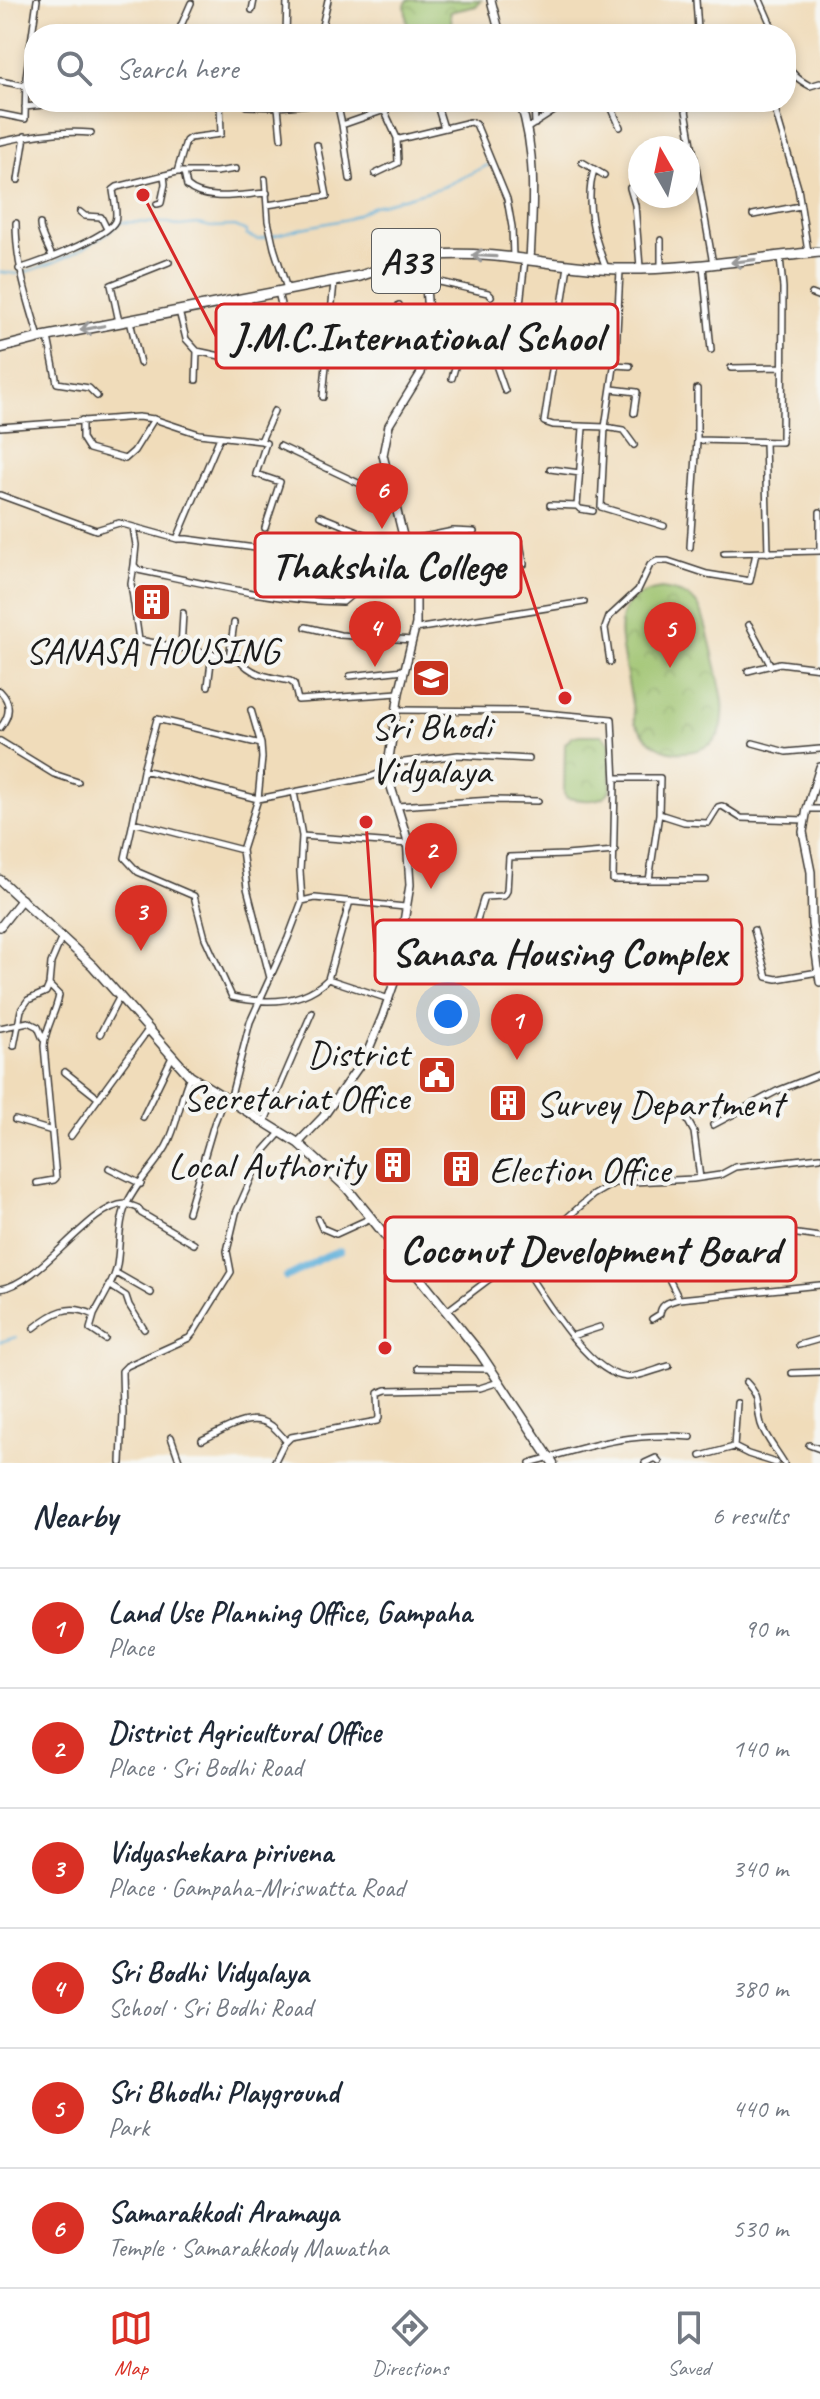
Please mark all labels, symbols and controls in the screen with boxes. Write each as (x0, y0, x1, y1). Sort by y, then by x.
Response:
search box (24, 24, 796, 112)
icon: search (52, 46, 96, 90)
text: Search here (116, 49, 238, 87)
north arrow (628, 136, 700, 208)
road number: A33 (372, 229, 440, 293)
one-way arrow (471, 248, 498, 263)
one-way arrow (730, 254, 756, 269)
callout: J.M.C.International School (216, 304, 618, 368)
text: J.M.C.International School (229, 312, 610, 362)
one-way arrow (79, 321, 105, 336)
pin: 6 (356, 463, 408, 529)
callout: Thakshila College (255, 533, 521, 597)
text: Thakshila College (271, 541, 508, 591)
building icon: SANASA HOUSING (131, 581, 173, 623)
pin: 4 (349, 601, 401, 667)
pin: 5 (644, 602, 696, 668)
place label: SANASA HOUSING (25, 627, 283, 674)
school or university icon: Sri Bhodi Vidyalaya (410, 657, 452, 699)
place label: Sri Bhodi Vidyalaya (371, 703, 496, 794)
pin: 2 (405, 823, 457, 889)
pin: 3 (115, 885, 167, 951)
callout: Sanasa Housing Complex (375, 920, 742, 984)
text: Sanasa Housing Complex (392, 928, 730, 978)
your location (428, 994, 468, 1034)
pin: 1 (491, 994, 543, 1060)
place label: District Secretariat Office (183, 1030, 412, 1121)
public building icon: District Secretariat Office (416, 1054, 458, 1096)
place label: Survey Department (536, 1080, 789, 1127)
building icon: Survey Department (487, 1082, 529, 1124)
place label: Local Authority (168, 1142, 368, 1189)
building icon: Local Authority (372, 1144, 414, 1186)
place label: Election Office (489, 1146, 673, 1193)
building icon: Election Office (440, 1148, 482, 1190)
callout: Coconut Development Board (385, 1217, 796, 1281)
text: Coconut Development Board (400, 1225, 787, 1275)
text: Nearby (32, 1494, 118, 1537)
text: 6 results (712, 1499, 788, 1532)
text: Land Use Planning Office, Gampaha (108, 1593, 472, 1631)
text: 1 (52, 1612, 64, 1645)
text: 90 m (744, 1612, 788, 1645)
text: Place (108, 1631, 154, 1664)
text: District Agricultural Office (108, 1713, 381, 1751)
text: 2 (52, 1732, 64, 1765)
text: 140 m (732, 1732, 788, 1765)
text: Place · Sri Bodhi Road (108, 1751, 302, 1784)
text: Vidyashekara pirivena (108, 1833, 333, 1871)
text: 3 (52, 1852, 64, 1885)
text: 340 m (732, 1852, 788, 1885)
text: Place · Gampaha-Mriswatta Road (108, 1871, 404, 1904)
text: Sri Bodhi Vidyalaya (108, 1953, 309, 1991)
text: 4 (52, 1972, 64, 2005)
text: 380 m (732, 1972, 788, 2005)
text: School · Sri Bodhi Road (108, 1991, 313, 2024)
text: Sri Bhodhi Playground (108, 2073, 339, 2111)
text: 5 (52, 2092, 64, 2125)
text: 440 m (732, 2092, 788, 2125)
text: Park (108, 2111, 149, 2144)
text: Samarakkodi Aramaya (108, 2193, 339, 2231)
text: 6 (52, 2212, 64, 2245)
text: 530 m (732, 2212, 788, 2245)
text: Temple · Samarakkody Mawatha (108, 2231, 388, 2264)
tab: Map (109, 2306, 153, 2382)
tab: Directions (372, 2306, 448, 2382)
tab: Saved (667, 2306, 711, 2382)

